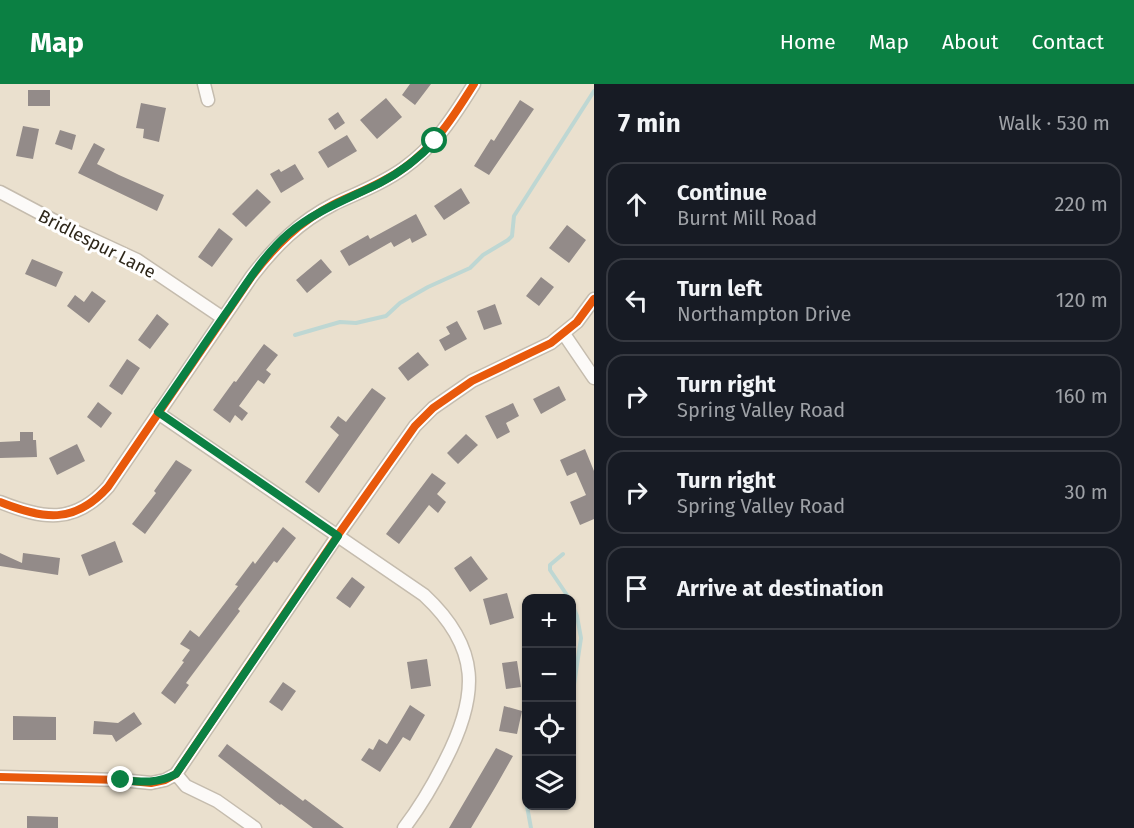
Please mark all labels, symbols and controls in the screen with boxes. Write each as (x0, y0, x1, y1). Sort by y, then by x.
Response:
text: Map (30, 26, 84, 59)
text: Home (780, 29, 836, 55)
text: Map (869, 29, 909, 55)
text: About (942, 29, 999, 55)
text: Contact (1032, 29, 1104, 55)
text: 7 min (618, 108, 681, 139)
text: Walk · 530 m (998, 111, 1110, 135)
route start (421, 127, 447, 153)
text: Continue (677, 179, 767, 206)
icon: ahead (620, 188, 653, 221)
text: 220 m (1055, 192, 1108, 216)
street label: Bridlespur Lane (35, 205, 159, 283)
text: Burnt Mill Road (677, 206, 817, 230)
text: Turn left (677, 275, 762, 302)
icon: left (620, 284, 653, 317)
text: 120 m (1056, 288, 1108, 312)
text: Northampton Drive (677, 302, 851, 326)
text: Turn right (677, 371, 776, 398)
icon: right (620, 380, 653, 413)
text: 160 m (1055, 384, 1108, 408)
text: Spring Valley Road (677, 398, 845, 422)
text: Turn right (677, 467, 776, 494)
icon: right (620, 476, 653, 509)
text: 30 m (1064, 480, 1108, 504)
text: Spring Valley Road (677, 494, 845, 518)
icon: arrive (620, 572, 653, 605)
text: Arrive at destination (677, 575, 884, 602)
map controls (522, 594, 576, 810)
button: + (522, 594, 576, 648)
button: − (522, 648, 576, 702)
button: locate (522, 702, 576, 756)
button: layers (522, 756, 576, 810)
route end (107, 766, 133, 792)

